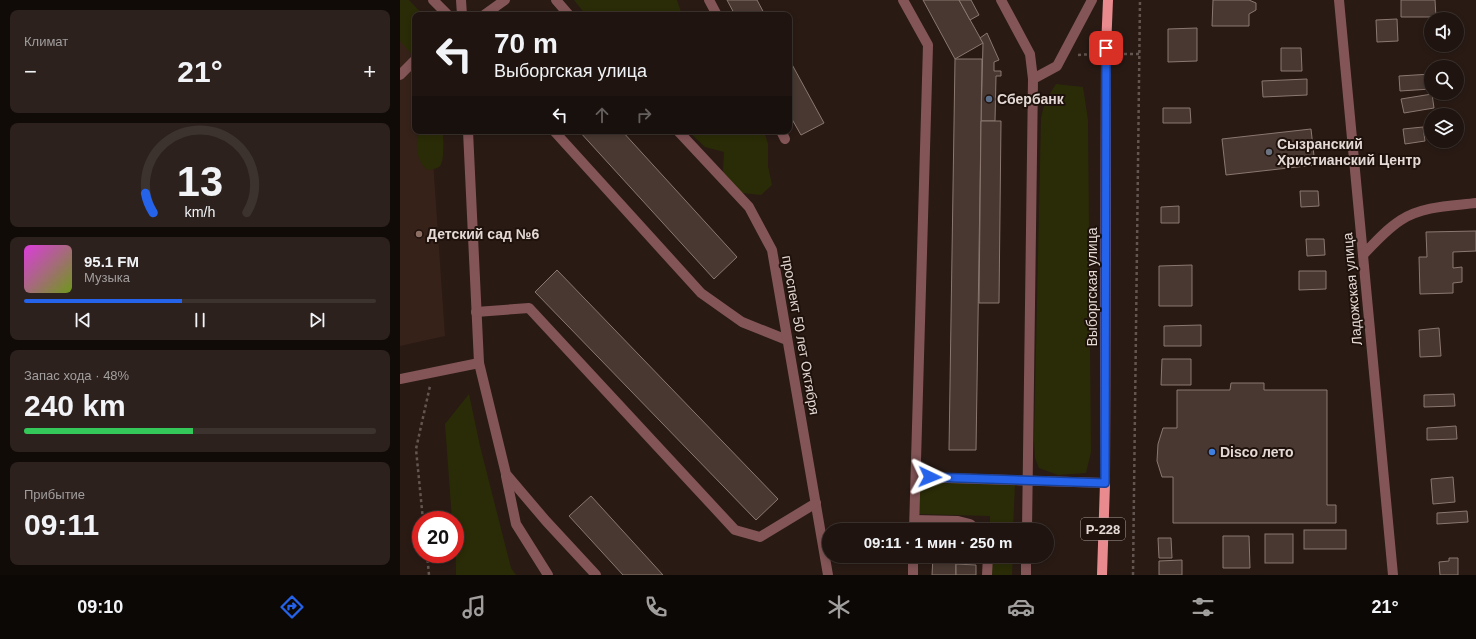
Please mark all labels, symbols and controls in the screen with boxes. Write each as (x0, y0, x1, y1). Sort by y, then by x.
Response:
map controls (1424, 12, 1464, 148)
button: sound (1424, 12, 1464, 52)
icon: left (428, 28, 480, 80)
text: 70 m (494, 28, 558, 59)
pin (1089, 31, 1123, 65)
text: Климат (24, 34, 68, 49)
icon: arrive (1095, 37, 1117, 59)
text: 21° (177, 55, 223, 88)
text: − (24, 59, 37, 84)
text: + (363, 59, 376, 84)
button: search (1424, 60, 1464, 100)
text: Выборгская улица (494, 61, 647, 81)
place label: Сбербанк (997, 91, 1065, 107)
marker: Сбербанк (984, 94, 994, 104)
icon: left (549, 104, 571, 126)
icon: ahead (591, 104, 613, 126)
icon: right (633, 104, 655, 126)
button: layers (1424, 108, 1464, 148)
place label: Сызранский Христианский Центр (1277, 136, 1421, 168)
marker: Сызранский Христианский Центр (1264, 147, 1274, 157)
text: 13 (177, 158, 223, 205)
text: km/h (185, 203, 216, 219)
place label: Детский сад №6 (427, 226, 539, 242)
street label: Выборгская улица (1084, 227, 1100, 346)
marker: Детский сад №6 (414, 229, 424, 239)
street label: Ладожская улица (1339, 232, 1365, 346)
text: 95.1 FM (84, 253, 139, 270)
street label: проспект 50 лет Октября (779, 254, 823, 416)
text: Музыка (84, 270, 130, 285)
icon: previous (72, 309, 94, 331)
icon: pause (189, 309, 211, 331)
icon: next (306, 309, 328, 331)
text: Запас хода · 48% (24, 368, 129, 383)
text: 240 km (24, 389, 126, 422)
place label: Disco лето (1220, 444, 1294, 460)
marker: Disco лето (1207, 447, 1217, 457)
position arrow (909, 456, 951, 498)
text: Прибытие (24, 487, 85, 502)
text: 09:11 (24, 508, 99, 541)
speed limit sign: 20 (412, 511, 464, 563)
road number: Р-228 (1081, 518, 1125, 540)
text: 09:11 · 1 мин · 250 m (864, 534, 1012, 551)
icon: directions (278, 593, 306, 621)
icon: music (460, 593, 488, 621)
icon: phone (642, 593, 670, 621)
icon: climate (825, 593, 853, 621)
icon: car (1007, 593, 1035, 621)
icon: filters (1189, 593, 1217, 621)
text: 09:10 (77, 597, 123, 617)
text: 21° (1372, 597, 1399, 617)

